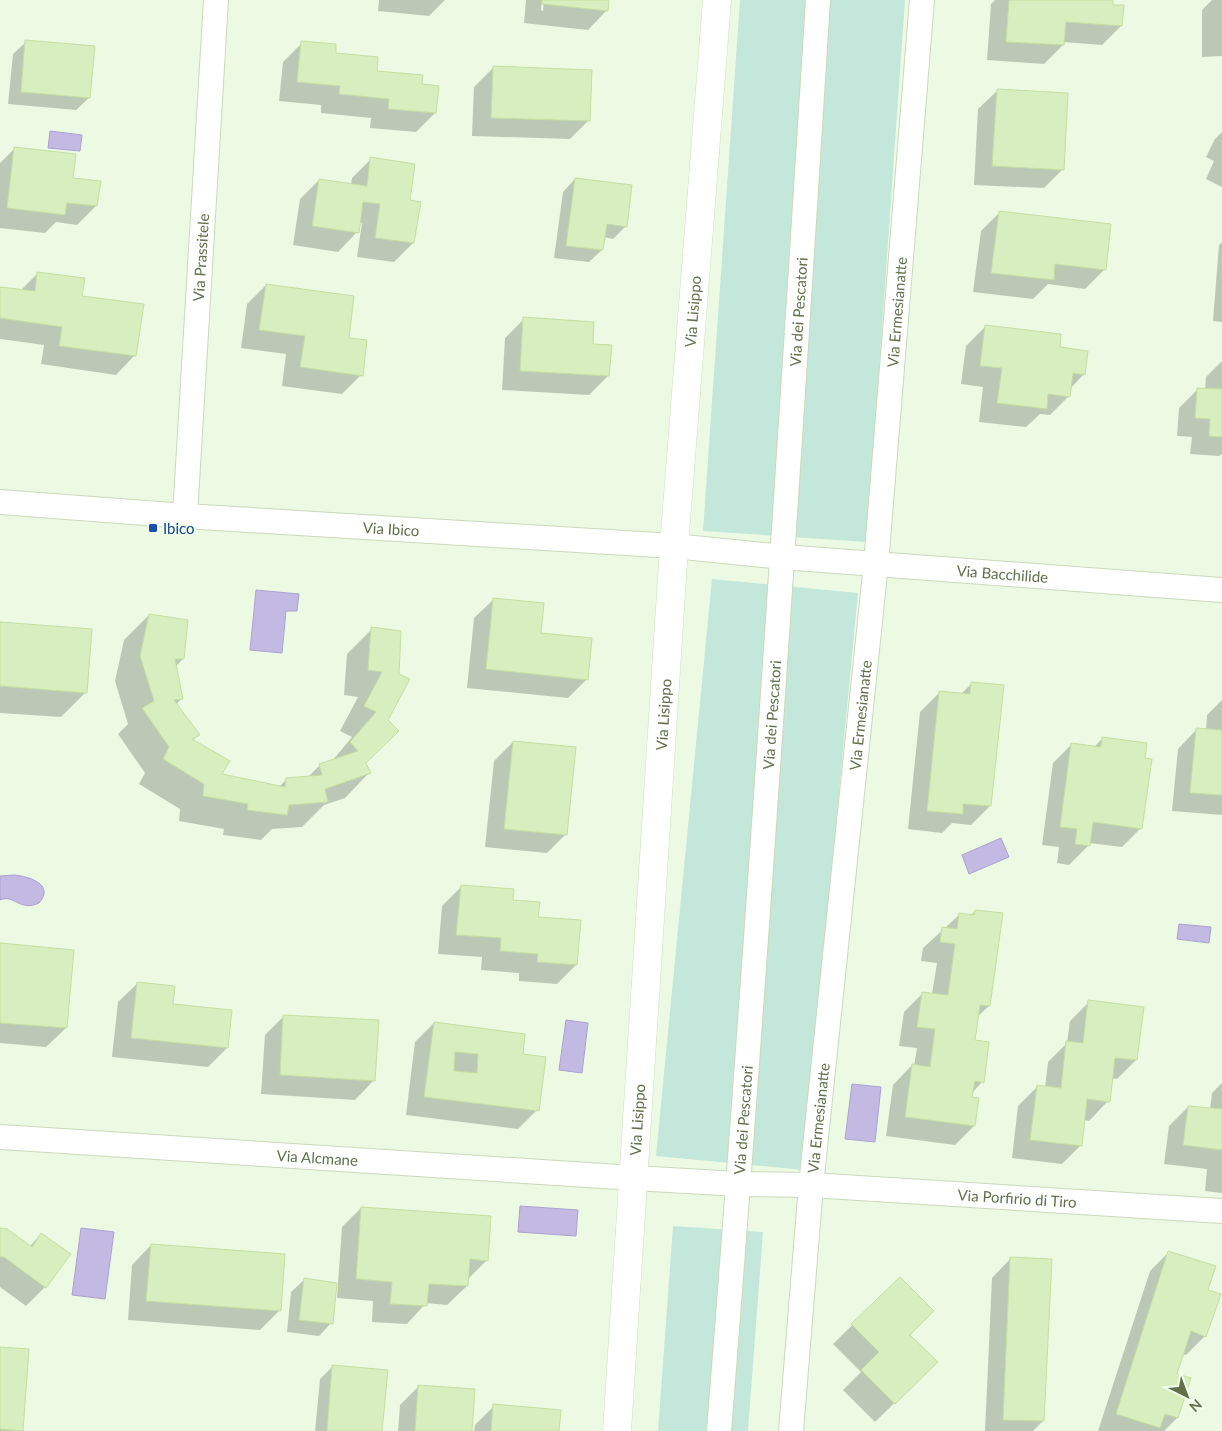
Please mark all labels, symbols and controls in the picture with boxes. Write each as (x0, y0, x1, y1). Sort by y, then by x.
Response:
street label: Via Prassitele (189, 213, 212, 302)
street label: Via Ermesianatte (883, 256, 910, 368)
street label: Via dei Pescatori (786, 257, 811, 367)
street label: Via Lisippo (681, 275, 704, 348)
street label: Via Ibico (362, 518, 420, 539)
place label: Ibico (163, 519, 195, 537)
marker: Ibico (147, 522, 159, 534)
street label: Via Bacchilide (956, 561, 1049, 586)
street label: Via Ermesianatte (845, 659, 875, 771)
street label: Via dei Pescatori (759, 660, 784, 770)
street label: Via Lisippo (652, 678, 674, 751)
street label: Via Ermesianatte (803, 1062, 833, 1174)
street label: Via dei Pescatori (730, 1065, 756, 1175)
street label: Via Lisippo (626, 1083, 648, 1156)
street label: Via Alcmane (276, 1146, 359, 1169)
street label: Via Porfirio di Tiro (957, 1185, 1077, 1211)
north arrow (1162, 1371, 1212, 1421)
text: N (1186, 1396, 1206, 1416)

